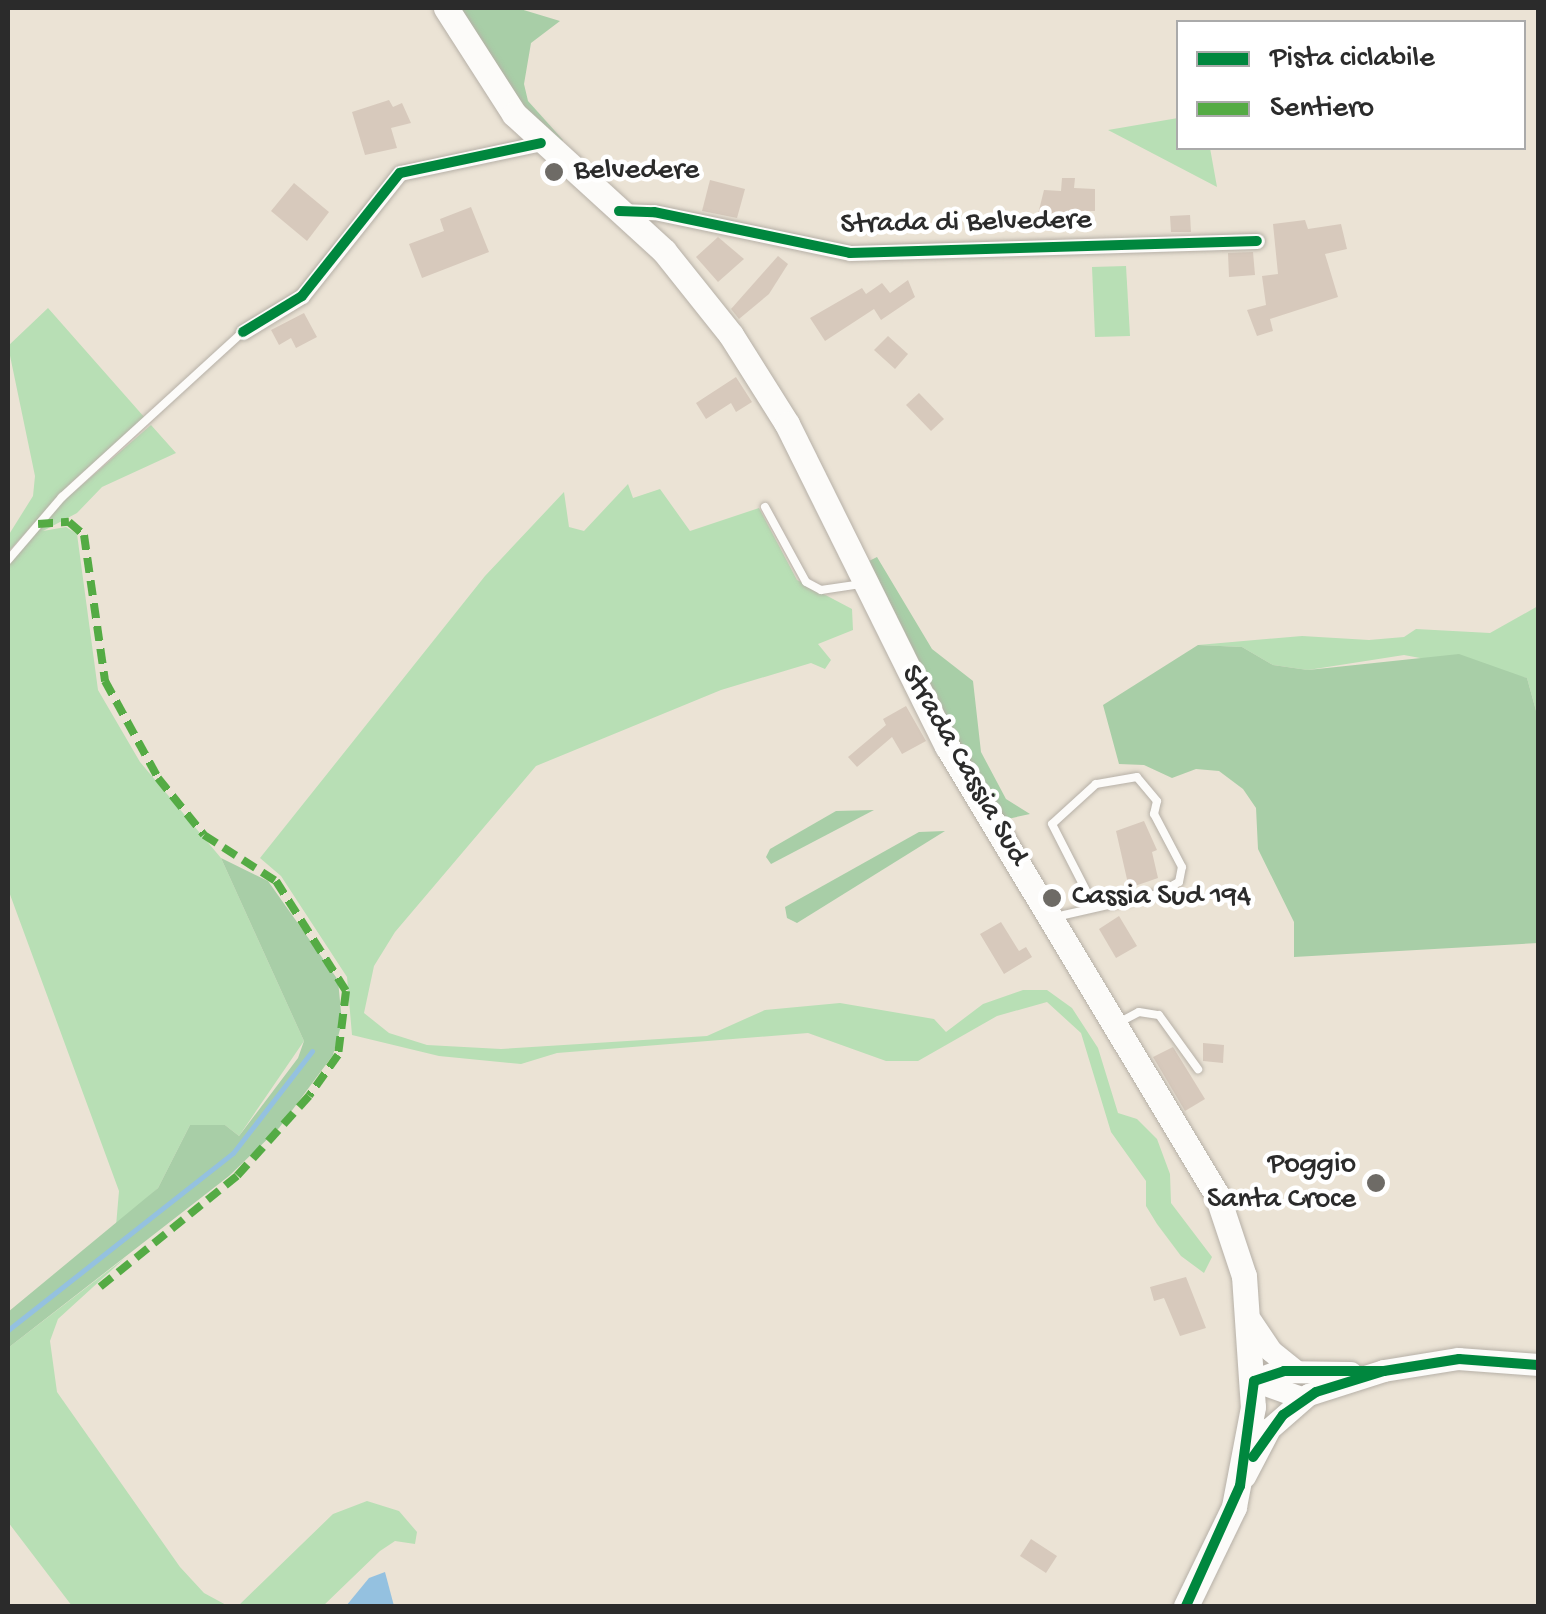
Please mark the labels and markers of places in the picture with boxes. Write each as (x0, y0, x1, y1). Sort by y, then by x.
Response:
place label: Belvedere (574, 154, 699, 190)
marker: Belvedere (543, 161, 565, 183)
place label: Cassia Sud 194 (1072, 880, 1251, 916)
marker: Cassia Sud 194 (1041, 887, 1063, 909)
place label: Poggio Santa Croce (1207, 1148, 1356, 1218)
marker: Poggio Santa Croce (1365, 1172, 1387, 1194)

